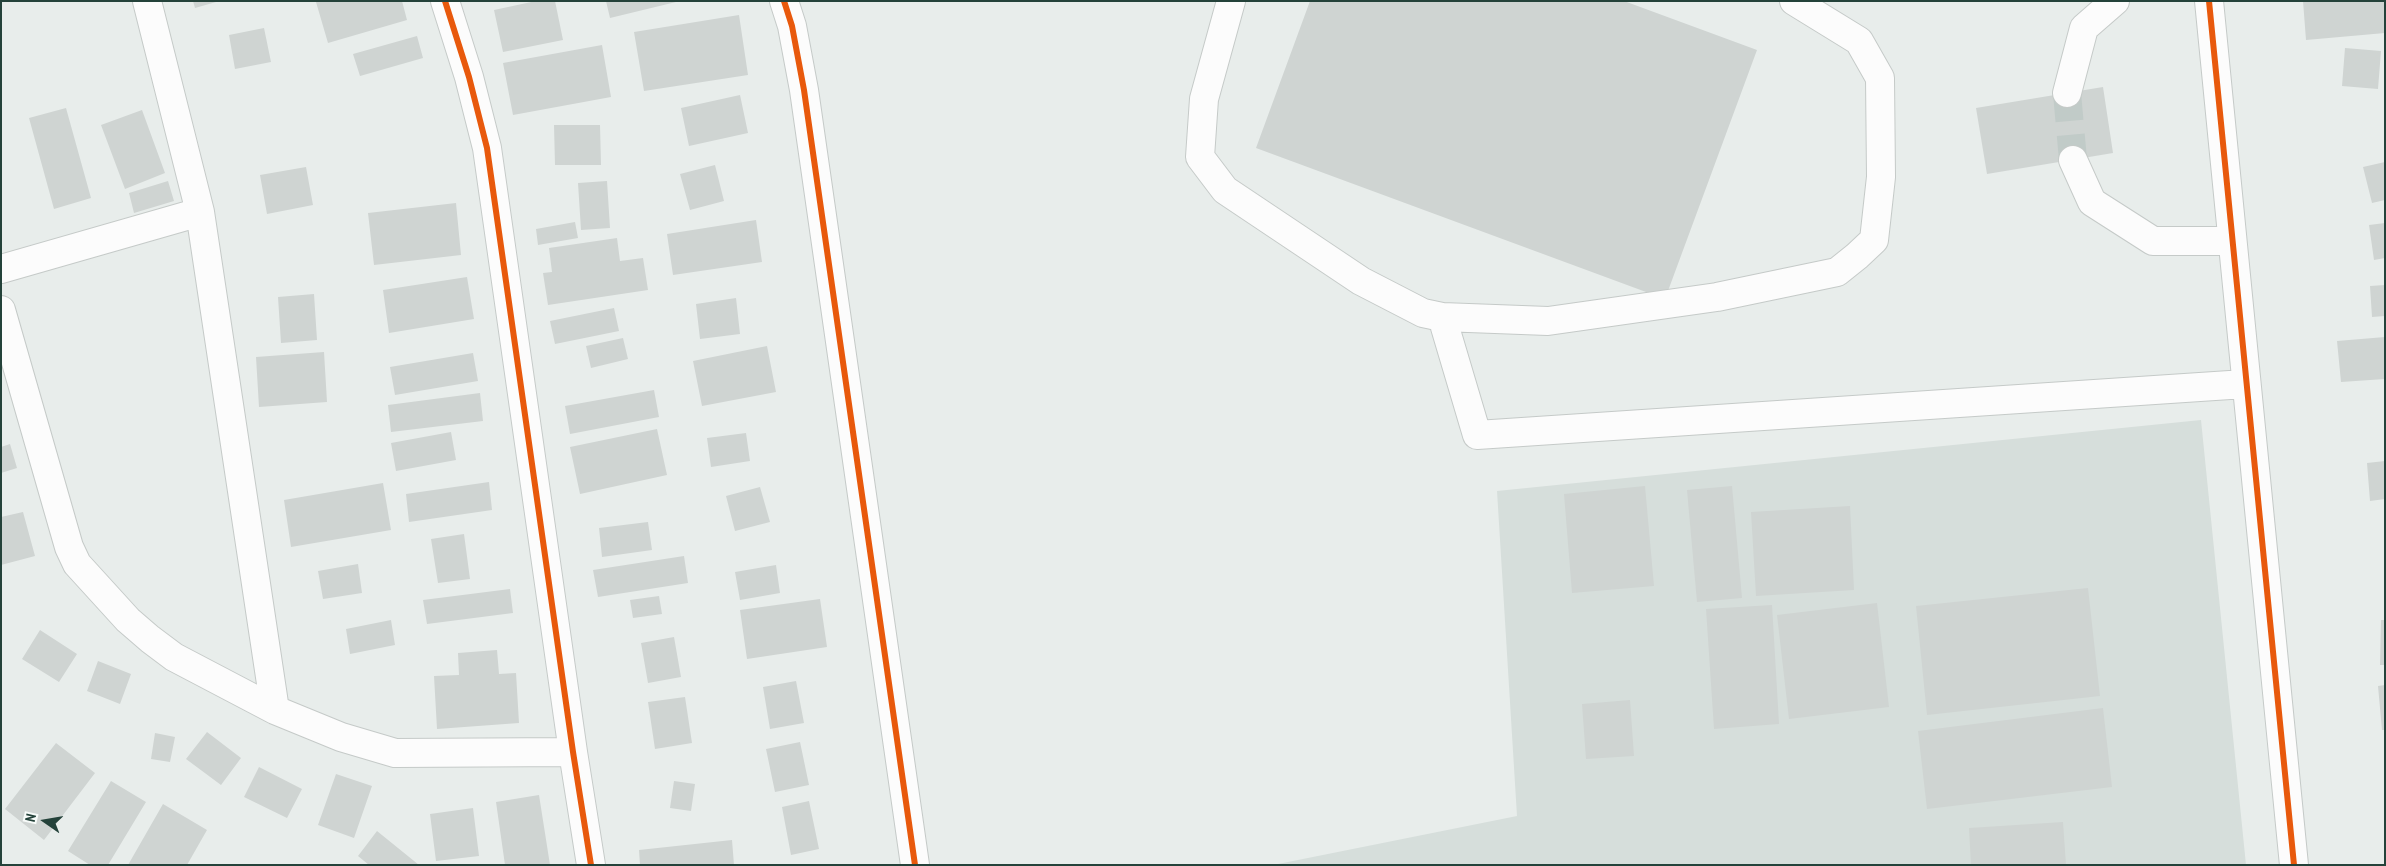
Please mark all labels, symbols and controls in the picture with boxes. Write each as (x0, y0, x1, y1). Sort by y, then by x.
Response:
north arrow (20, 796, 70, 846)
text: N (21, 812, 40, 823)

